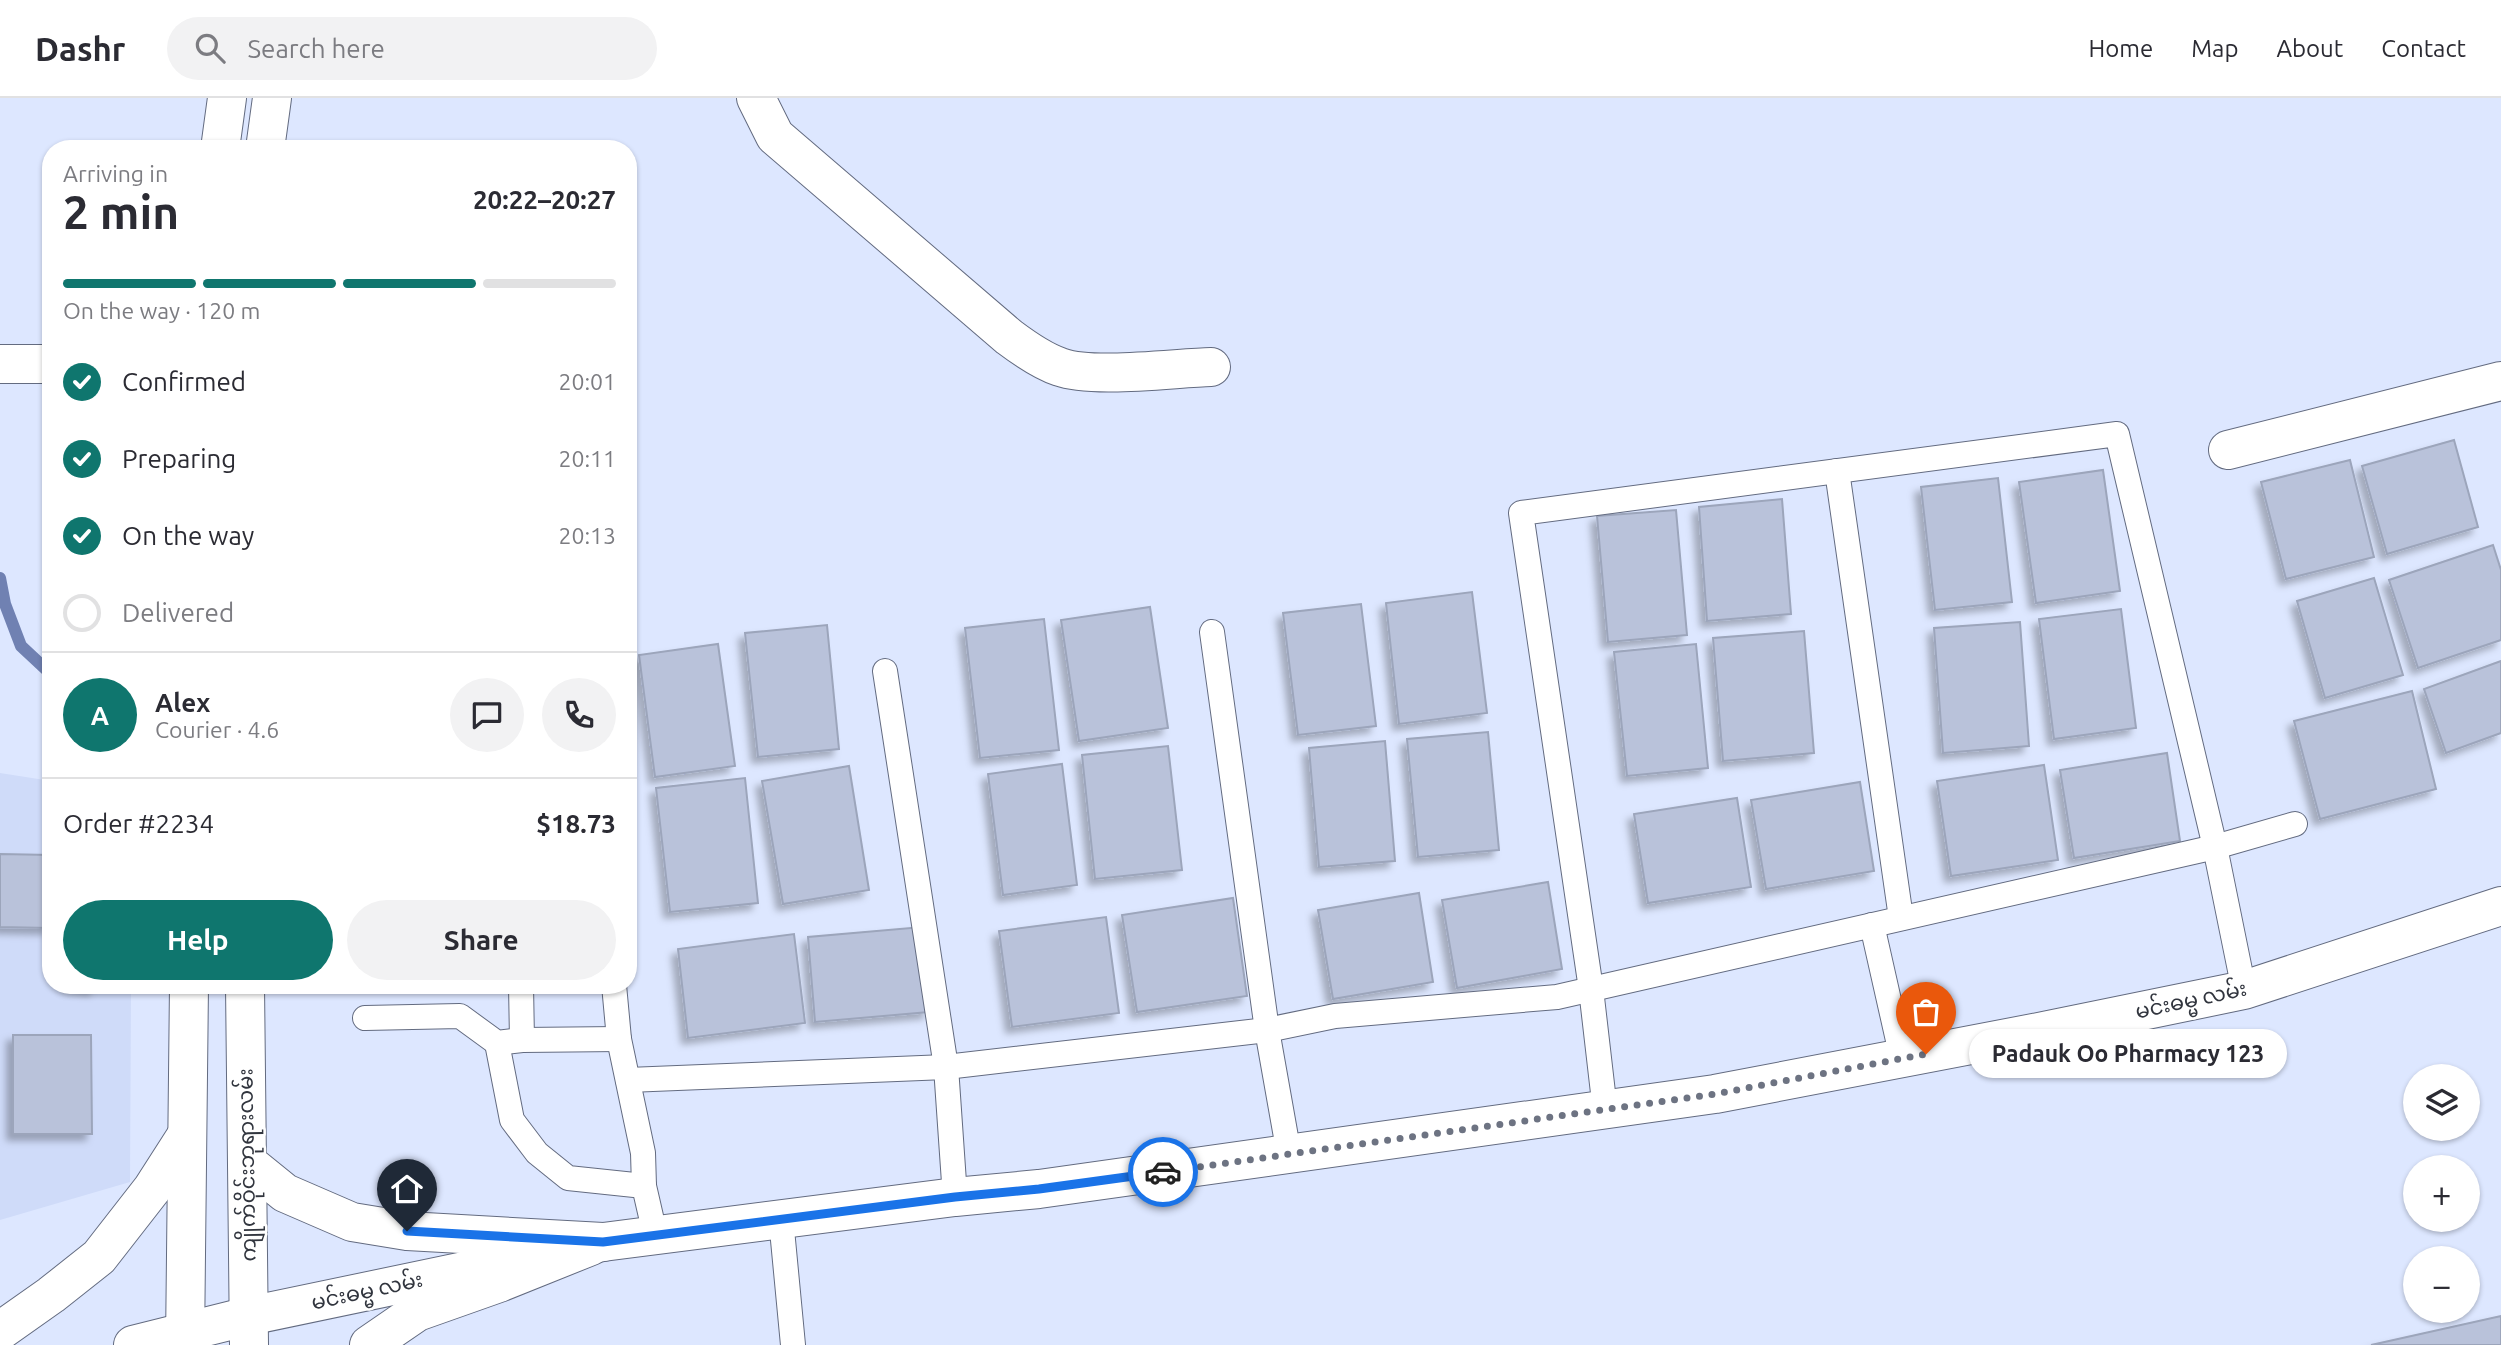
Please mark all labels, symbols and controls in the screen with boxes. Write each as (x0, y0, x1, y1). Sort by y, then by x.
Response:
search box (167, 17, 657, 80)
icon: search (191, 29, 229, 67)
text: Dashr (35, 30, 125, 67)
text: Search here (247, 34, 385, 63)
text: Home (2088, 35, 2153, 62)
text: Map (2191, 35, 2238, 62)
text: About (2276, 35, 2343, 62)
text: Contact (2381, 35, 2466, 62)
text: Arriving in (63, 161, 168, 186)
text: 20:22–20:27 (473, 185, 616, 214)
text: 2 min (63, 186, 179, 238)
text: On the way · 120 m (63, 298, 260, 323)
icon: check (63, 363, 101, 401)
text: Confirmed (122, 367, 246, 396)
text: 20:01 (558, 369, 616, 394)
icon: check (63, 440, 101, 478)
text: Preparing (122, 444, 236, 473)
text: 20:11 (558, 446, 616, 471)
icon: check (63, 517, 101, 555)
text: On the way (122, 521, 254, 550)
text: 20:13 (558, 523, 616, 548)
text: Delivered (122, 598, 234, 627)
button: chat (450, 678, 524, 752)
button: phone (542, 678, 616, 752)
text: Alex (155, 688, 210, 717)
text: A (91, 701, 109, 730)
text: Courier · 4.6 (155, 717, 279, 742)
text: Order #2234 (63, 809, 214, 838)
text: $18.73 (536, 809, 616, 838)
button: Help (63, 900, 333, 980)
button: Share (347, 900, 616, 980)
street label: မင်းဓမ္မ လမ်း (2132, 973, 2250, 1029)
pin (1896, 982, 1956, 1054)
icon: bag (1907, 993, 1945, 1031)
callout: Padauk Oo Pharmacy 123 (1968, 1030, 2286, 1079)
text: Padauk Oo Pharmacy 123 (1992, 1041, 2264, 1066)
map controls (2403, 1064, 2480, 1323)
button: layers (2403, 1064, 2480, 1141)
street label: ကျိုက်ဝိုင်းဘုရားလမ်း (229, 1068, 267, 1262)
courier (1128, 1137, 1198, 1207)
icon: car (1144, 1153, 1182, 1191)
button: + (2403, 1155, 2480, 1232)
pin (377, 1159, 437, 1231)
icon: home (388, 1170, 426, 1208)
button: − (2403, 1246, 2480, 1323)
street label: မင်းဓမ္မ လမ်း (308, 1264, 426, 1320)

